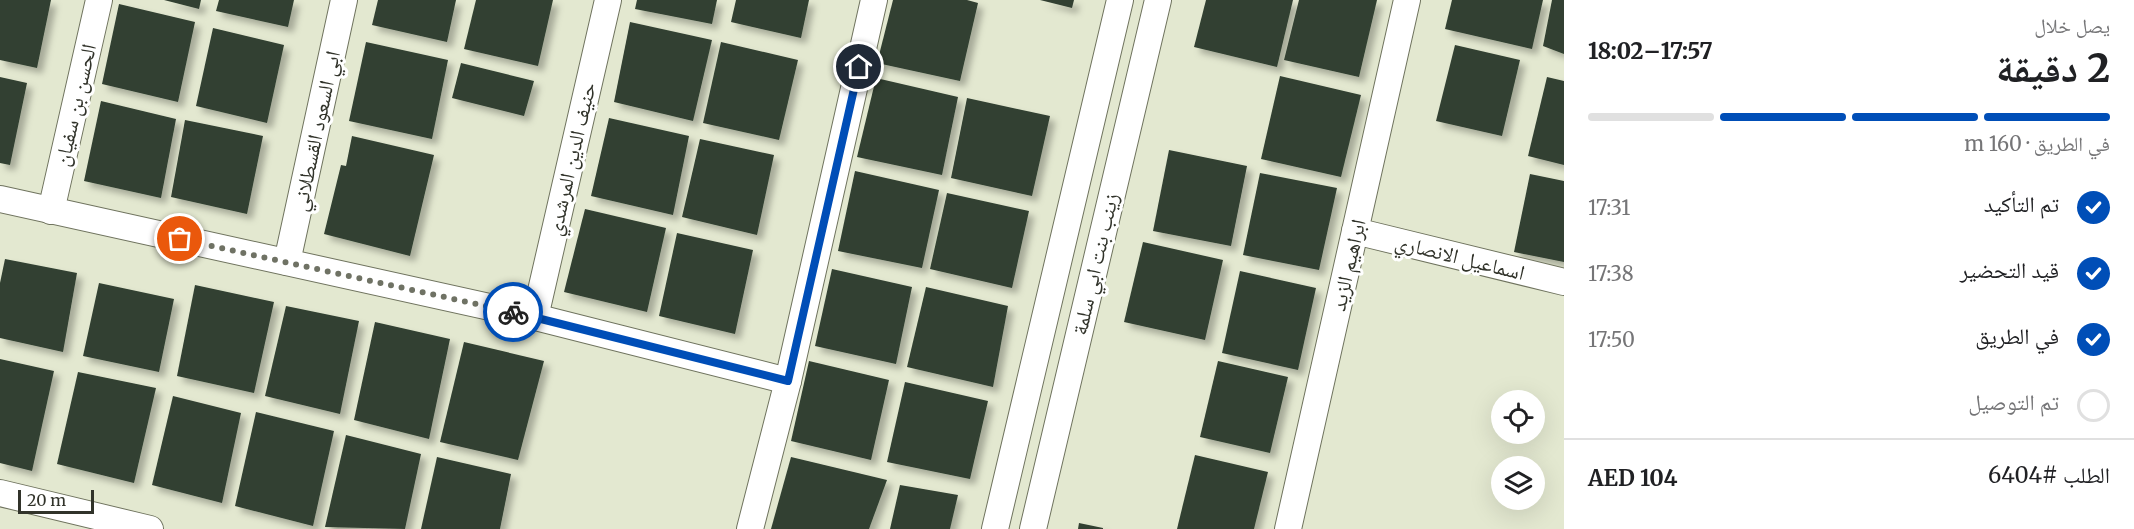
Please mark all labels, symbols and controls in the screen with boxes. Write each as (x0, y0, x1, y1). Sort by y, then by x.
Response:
text: يصل خلال (2034, 13, 2110, 38)
text: 17:57–18:02 (1588, 37, 1713, 65)
street label: الحسن بن سفيان (48, 41, 102, 169)
pin (833, 41, 884, 92)
text: 2 دقيقة (1996, 44, 2110, 93)
street label: ابي السعود القسطلاني (286, 48, 349, 214)
icon: home (842, 50, 875, 83)
street label: حنيف الدين المرشدي (540, 80, 605, 239)
text: في الطريق · 160 m (1964, 131, 2110, 156)
street label: زينب بنت ابي سلمة (1066, 190, 1128, 338)
text: تم التأكيد (1984, 190, 2059, 218)
icon: check (2077, 191, 2110, 224)
text: 17:31 (1588, 195, 1630, 220)
pin (154, 213, 205, 264)
street label: ابراهيم الزيد (1324, 216, 1373, 314)
icon: bag (163, 222, 196, 255)
street label: اسماعيل الانصاري (1392, 228, 1528, 289)
text: قيد التحضير (1960, 256, 2059, 284)
icon: check (2077, 257, 2110, 290)
text: 17:38 (1588, 261, 1634, 286)
courier (483, 282, 543, 342)
icon: bike (497, 296, 530, 329)
text: في الطريق (1975, 322, 2059, 350)
icon: check (2077, 323, 2110, 356)
text: 17:50 (1588, 327, 1635, 352)
text: تم التوصيل (1968, 388, 2059, 416)
map controls (1491, 390, 1545, 510)
button: locate (1491, 390, 1545, 444)
button: layers (1491, 456, 1545, 510)
text: الطلب #6404 (1988, 461, 2110, 489)
text: AED 104 (1588, 464, 1677, 492)
scale bar (18, 487, 94, 514)
text: 20 m (27, 490, 66, 510)

